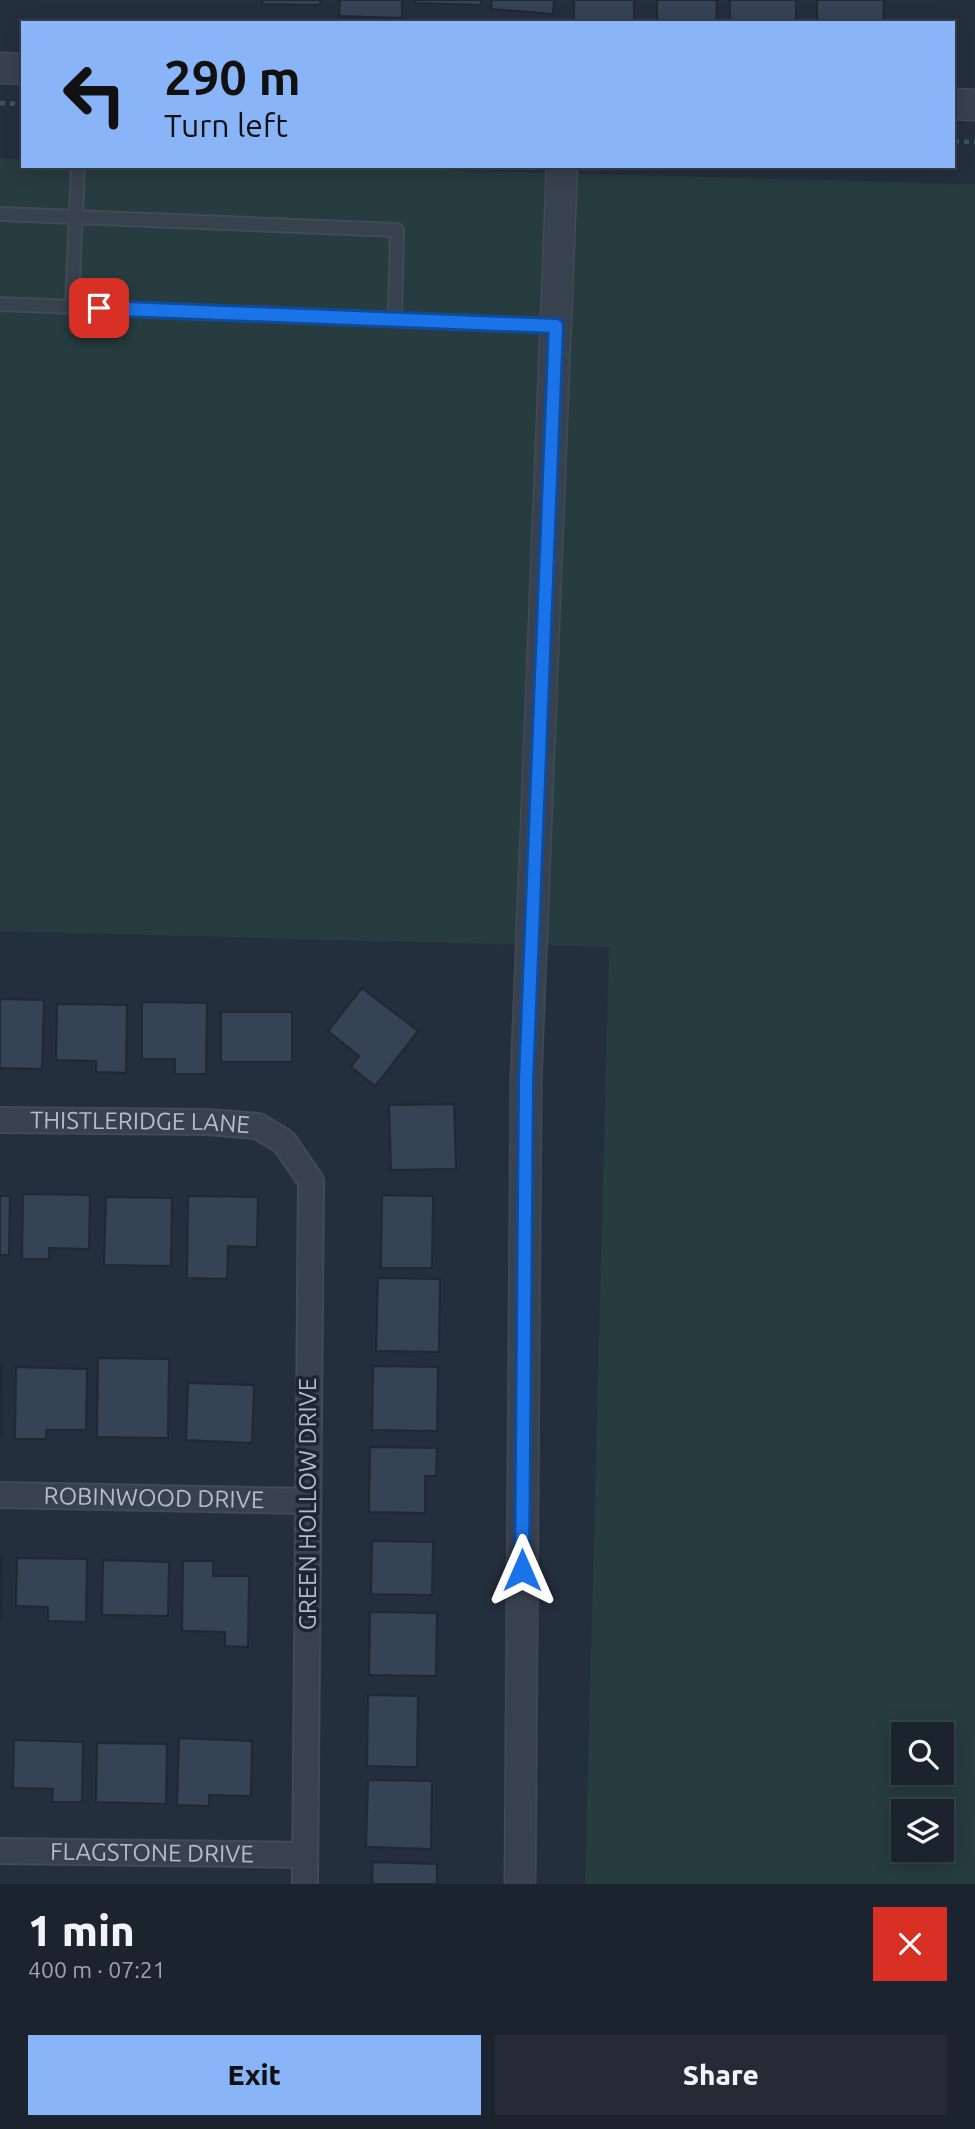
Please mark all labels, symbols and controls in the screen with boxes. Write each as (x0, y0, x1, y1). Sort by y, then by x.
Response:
icon: left (49, 49, 140, 140)
text: 290 m (164, 49, 301, 104)
text: Turn left (164, 107, 288, 143)
pin (69, 278, 129, 338)
icon: arrive (80, 289, 118, 327)
street label: THISTLERIDGE LANE (30, 1106, 251, 1138)
street label: GREEN HOLLOW DRIVE (294, 1378, 321, 1630)
street label: ROBINWOOD DRIVE (43, 1482, 265, 1513)
position arrow (485, 1533, 559, 1607)
map controls (891, 1722, 954, 1862)
button: search (891, 1722, 954, 1785)
button: layers (891, 1799, 954, 1862)
street label: FLAGSTONE DRIVE (50, 1838, 254, 1867)
text: 1 min (28, 1907, 135, 1954)
button: close (873, 1907, 947, 1981)
text: 400 m · 07:21 (28, 1957, 166, 1982)
button: Exit (28, 2035, 481, 2115)
button: Share (495, 2035, 947, 2115)

